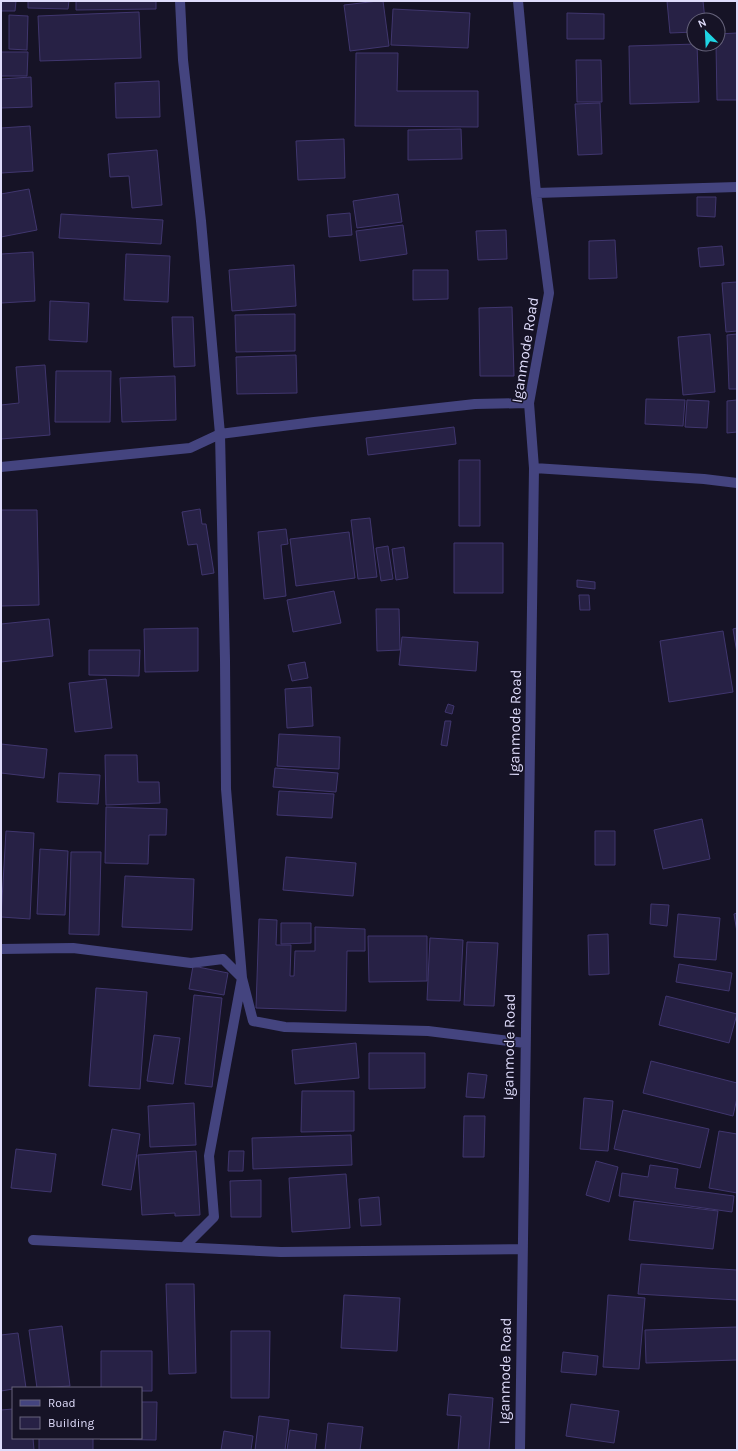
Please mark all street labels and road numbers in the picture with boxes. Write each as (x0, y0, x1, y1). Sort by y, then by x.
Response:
street label: Iganmode Road (508, 296, 542, 404)
street label: Iganmode Road (505, 669, 525, 777)
street label: Iganmode Road (499, 993, 519, 1101)
street label: Iganmode Road (495, 1317, 515, 1425)

